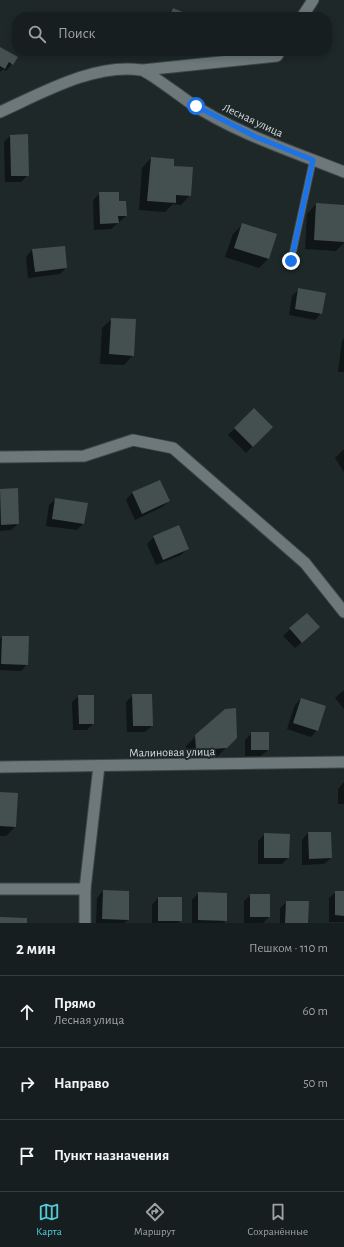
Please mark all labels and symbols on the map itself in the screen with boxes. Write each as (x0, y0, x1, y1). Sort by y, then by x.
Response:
route start (187, 97, 205, 115)
street label: Лесная улица (221, 101, 285, 140)
route end (282, 252, 300, 270)
street label: Малиновая улица (129, 745, 216, 760)

